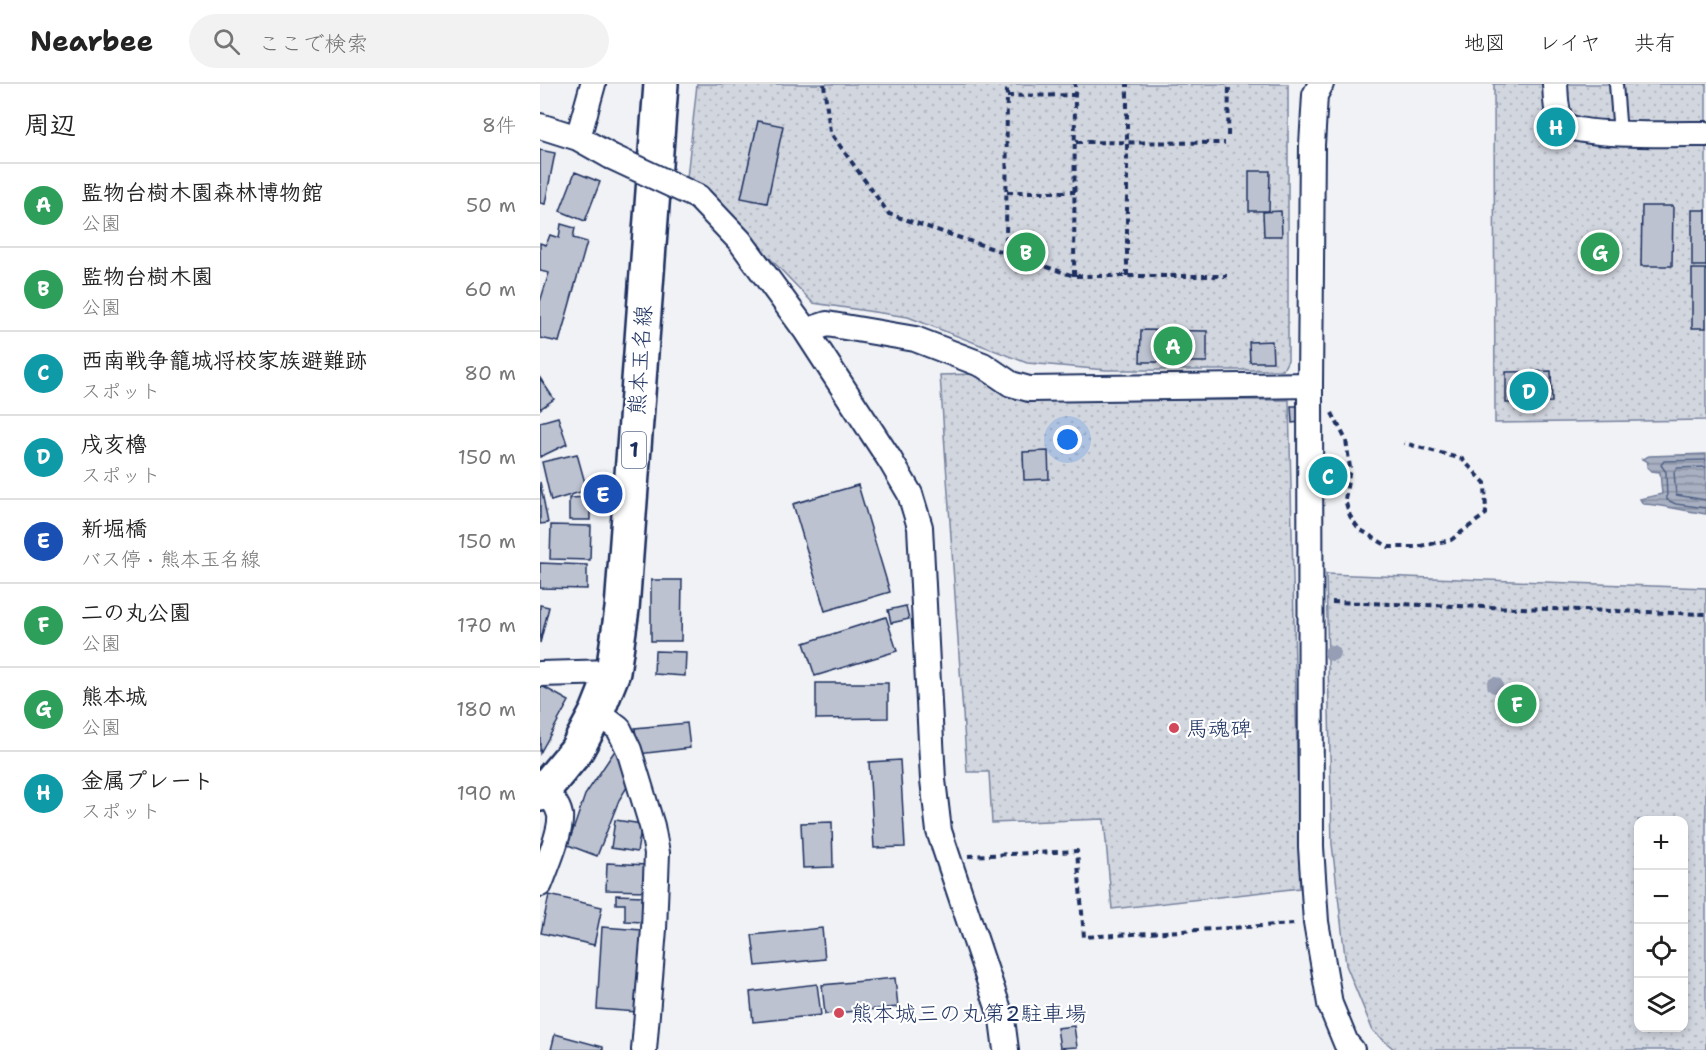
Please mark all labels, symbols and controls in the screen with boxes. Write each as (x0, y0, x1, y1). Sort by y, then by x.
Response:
search box (189, 14, 609, 68)
text: Nearbee (30, 22, 153, 60)
icon: search (210, 25, 243, 58)
text: ここで検索 (258, 29, 368, 58)
text: 地図 (1464, 29, 1506, 57)
text: レイヤ (1539, 29, 1601, 57)
text: 共有 (1634, 29, 1676, 57)
pin: H (1536, 104, 1576, 150)
text: 周辺 (24, 107, 76, 142)
text: 8件 (482, 112, 516, 138)
text: 監物台樹木園森林博物館 (81, 178, 323, 207)
text: A (36, 192, 51, 218)
text: 50 m (466, 192, 516, 218)
text: 公園 (81, 210, 121, 236)
pin: B (1006, 230, 1046, 274)
pin: G (1580, 230, 1620, 274)
text: 監物台樹木園 (81, 262, 213, 291)
text: B (37, 276, 50, 302)
text: 60 m (464, 276, 516, 302)
text: 公園 (81, 294, 121, 320)
street label: 熊本玉名線 (622, 304, 658, 416)
pin: A (1154, 324, 1192, 368)
text: 西南戦争籠城将校家族避難跡 (81, 346, 367, 375)
text: C (37, 360, 50, 386)
text: 80 m (464, 360, 516, 386)
pin: D (1510, 368, 1548, 414)
text: スポット (81, 378, 161, 404)
your location (1053, 425, 1082, 454)
text: 戌亥櫓 (81, 430, 147, 459)
road number: 1 (622, 432, 646, 468)
text: D (36, 444, 51, 470)
text: 150 m (458, 444, 516, 470)
pin: C (1308, 454, 1348, 498)
text: スポット (81, 462, 161, 488)
pin: E (584, 472, 622, 516)
text: 新堀橋 (81, 514, 147, 543)
text: E (37, 528, 50, 554)
text: 150 m (458, 528, 516, 554)
text: バス停 · 熊本玉名線 (81, 546, 260, 572)
text: 二の丸公園 (81, 598, 191, 627)
text: F (38, 612, 49, 638)
text: 170 m (457, 612, 516, 638)
text: 公園 (81, 630, 121, 656)
text: 熊本城 (81, 682, 147, 711)
pin: F (1498, 682, 1536, 726)
text: G (35, 696, 52, 722)
text: 180 m (456, 696, 516, 722)
text: 公園 (81, 714, 121, 740)
place label: 馬魂碑 (1186, 714, 1252, 743)
marker: 馬魂碑 (1167, 721, 1181, 735)
text: 金属プレート (81, 766, 214, 795)
text: H (36, 780, 51, 806)
text: 190 m (457, 780, 516, 806)
text: スポット (81, 798, 161, 824)
map controls (1634, 816, 1688, 1032)
button: + (1634, 816, 1688, 870)
button: − (1634, 870, 1688, 924)
button: locate (1634, 924, 1688, 978)
button: layers (1634, 978, 1688, 1032)
place label: 熊本城三の丸第2駐車場 (851, 999, 1086, 1028)
marker: 熊本城三の丸第2駐車場 (832, 1006, 846, 1020)

